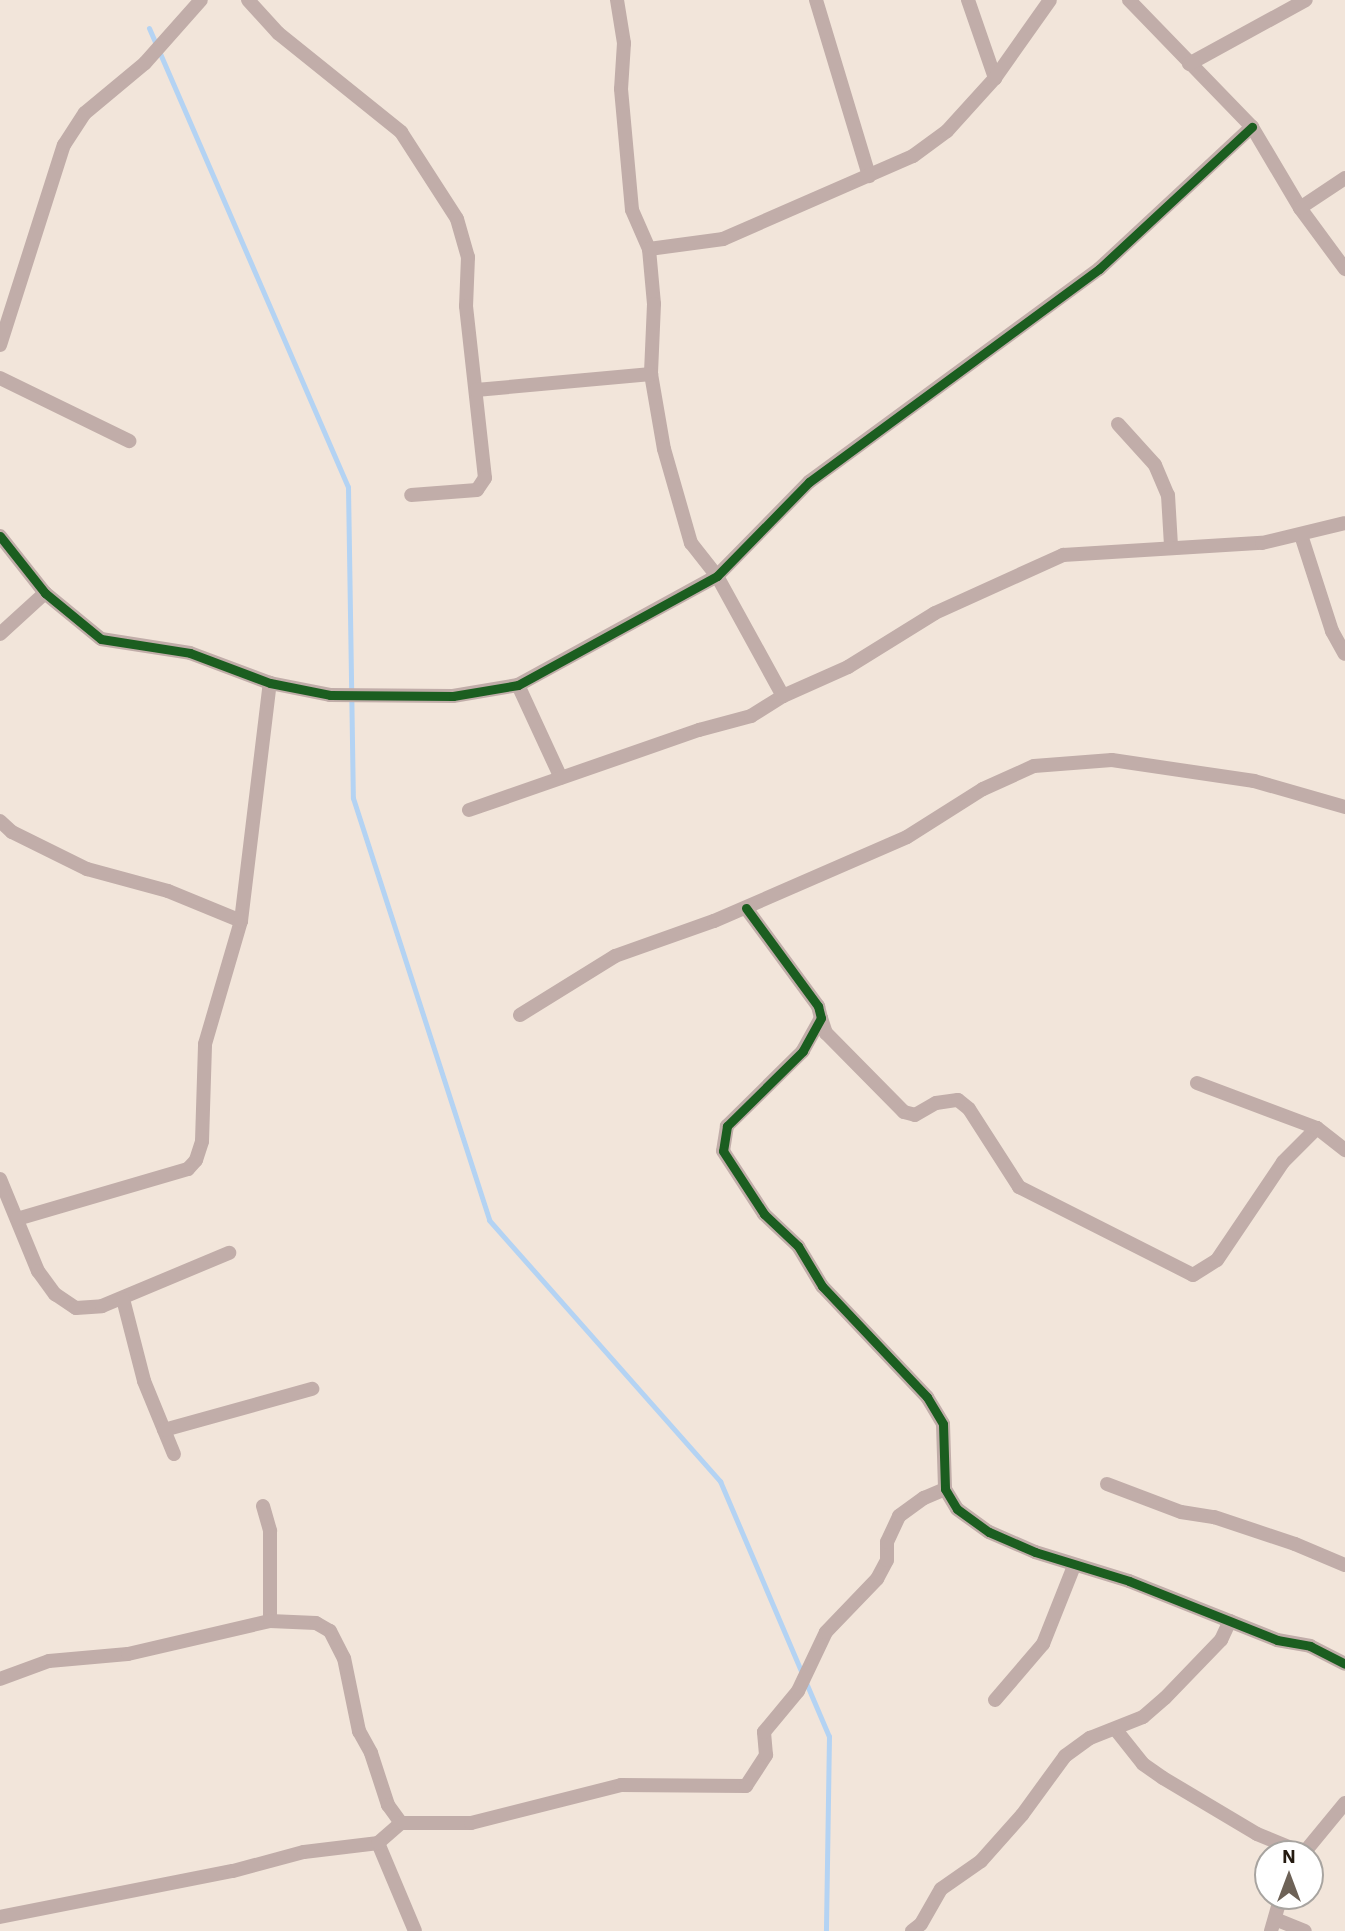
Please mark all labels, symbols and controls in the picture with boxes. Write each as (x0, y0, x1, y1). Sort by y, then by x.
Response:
north arrow (1254, 1840, 1324, 1910)
text: N (1282, 1844, 1296, 1868)

